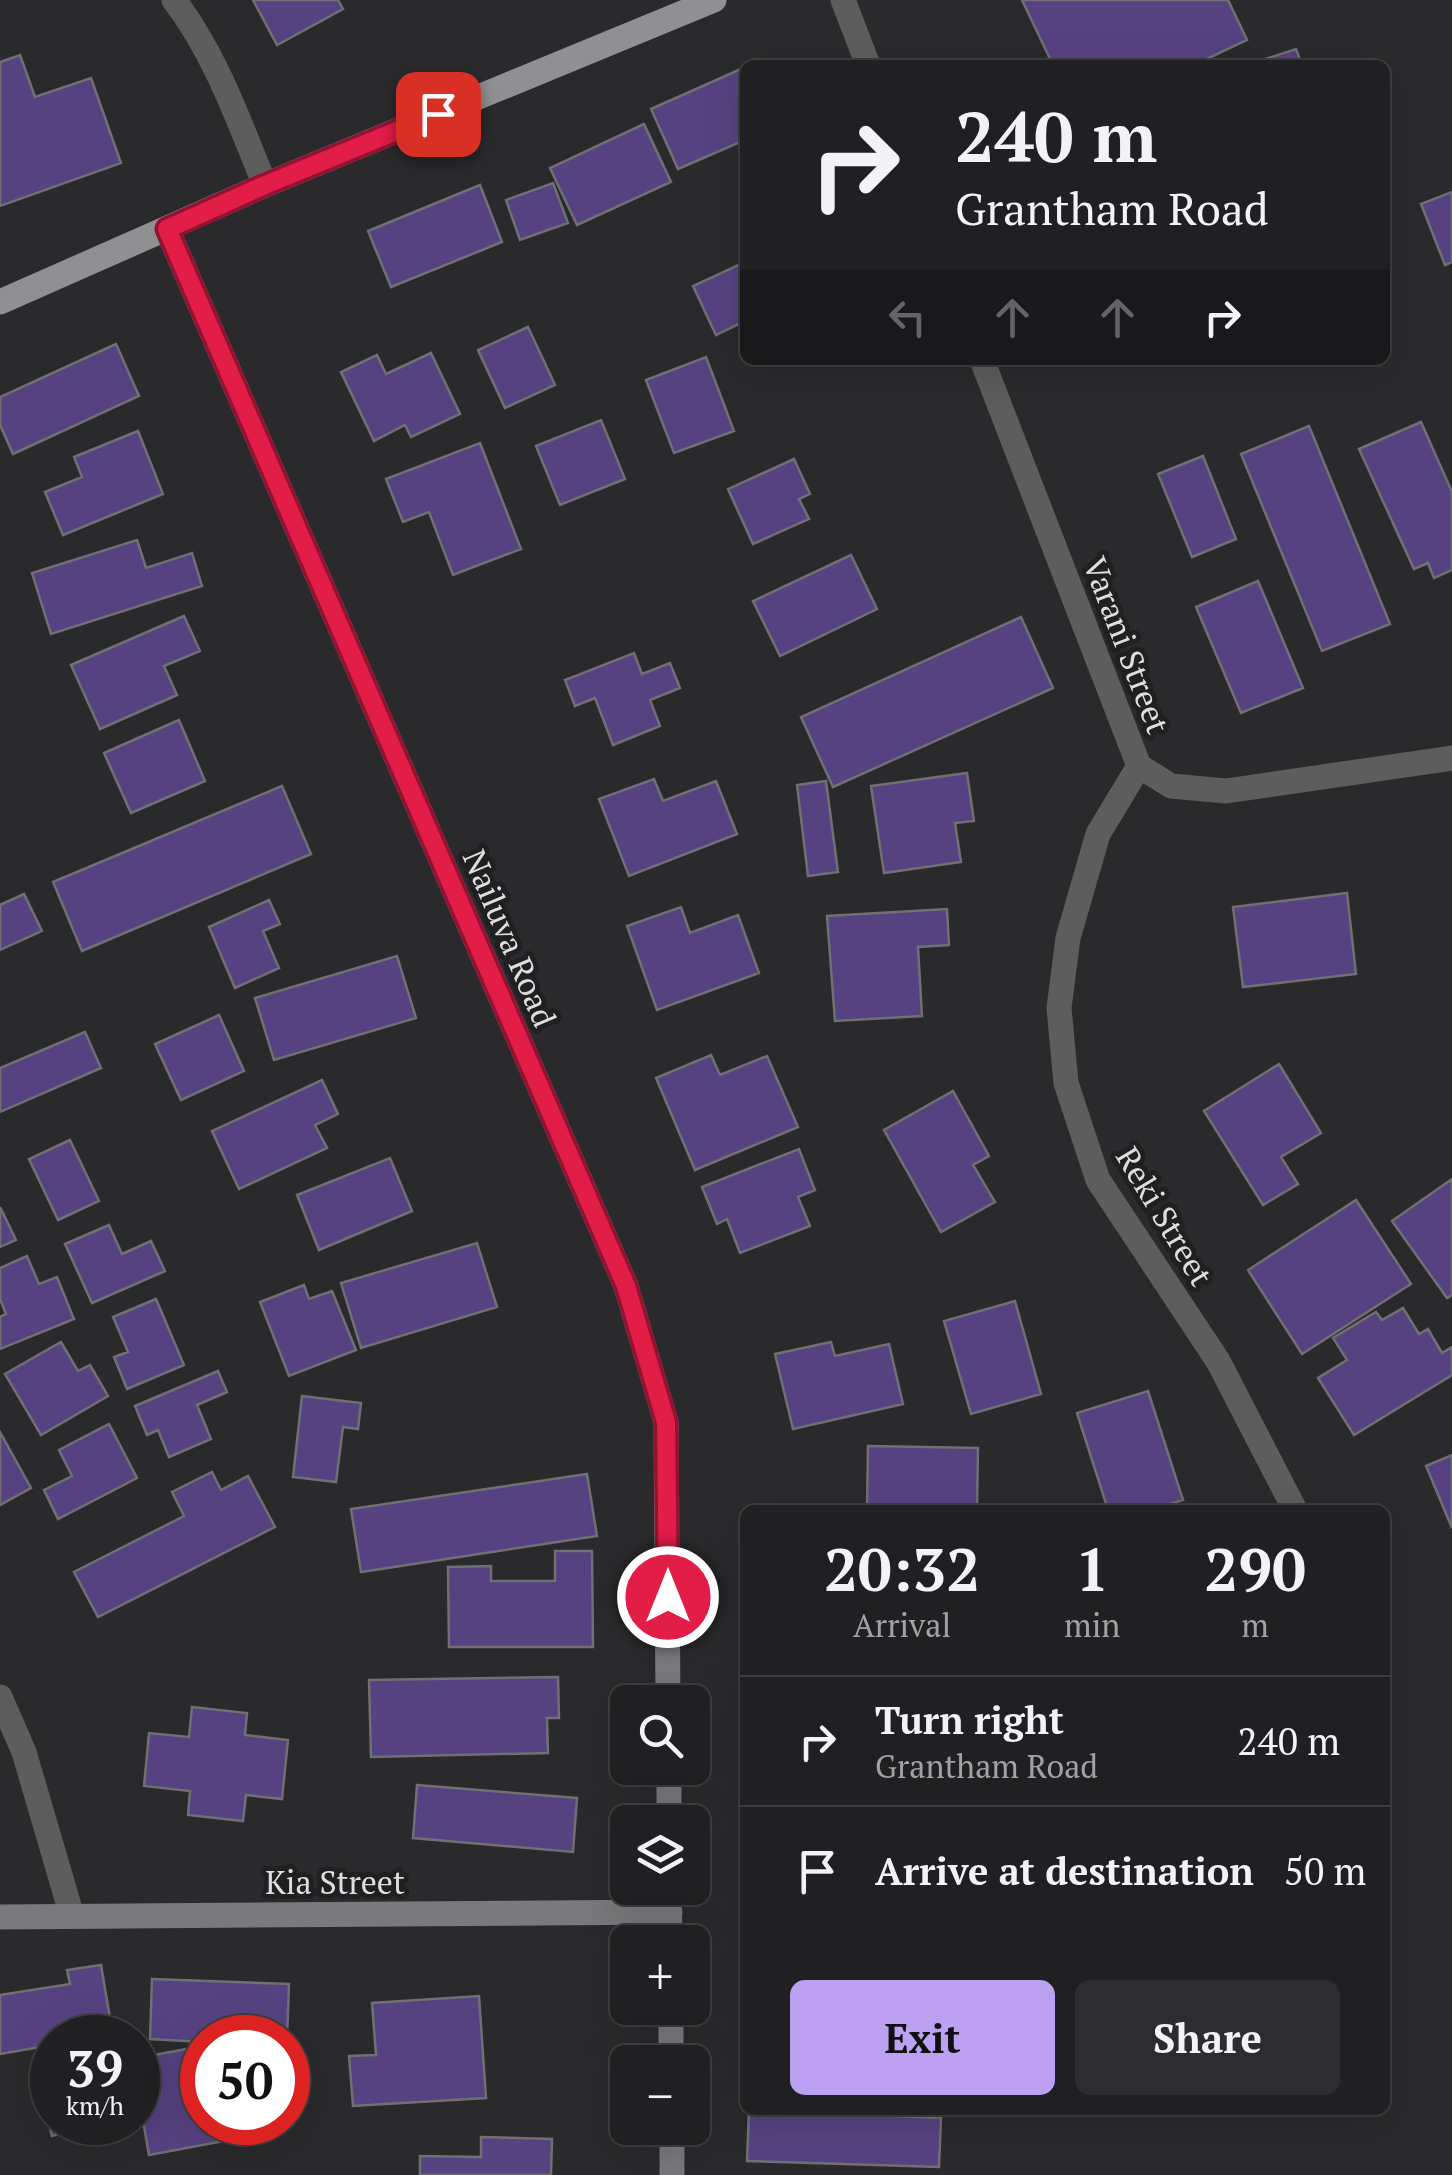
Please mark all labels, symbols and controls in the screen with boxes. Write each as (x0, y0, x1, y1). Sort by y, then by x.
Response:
pin (396, 72, 481, 157)
icon: arrive (411, 87, 466, 142)
text: 240 m (955, 89, 1157, 182)
icon: right (790, 100, 920, 230)
text: Grantham Road (955, 178, 1269, 238)
icon: left (880, 290, 935, 345)
icon: ahead (985, 290, 1040, 345)
icon: ahead (1090, 290, 1145, 345)
icon: right (1195, 290, 1250, 345)
street label: Varani Street (1074, 551, 1180, 739)
street label: Nailuva Road (454, 843, 566, 1033)
street label: Reki Street (1107, 1139, 1223, 1293)
text: 20:32 (824, 1529, 980, 1608)
text: 1 (1075, 1529, 1109, 1608)
text: 290 (1204, 1529, 1306, 1608)
position arrow (616, 1545, 720, 1649)
text: Arrival (853, 1604, 951, 1646)
text: min (1064, 1604, 1120, 1646)
text: m (1241, 1604, 1269, 1646)
map controls (610, 1685, 710, 2145)
button: search (610, 1685, 710, 1785)
text: Turn right (875, 1695, 1064, 1745)
icon: right (790, 1714, 845, 1769)
text: 240 m (1237, 1716, 1340, 1766)
text: Grantham Road (875, 1745, 1098, 1787)
button: layers (610, 1805, 710, 1905)
icon: arrive (790, 1844, 845, 1899)
text: Arrive at destination (875, 1846, 1254, 1896)
text: 50 m (1284, 1846, 1366, 1896)
street label: Kia Street (265, 1861, 405, 1903)
button: + (610, 1925, 710, 2025)
button: Exit (790, 1980, 1055, 2095)
button: Share (1075, 1980, 1340, 2095)
speed limit sign: 50 (180, 2015, 310, 2145)
text: 39 (67, 2035, 123, 2101)
button: − (610, 2045, 710, 2145)
text: km/h (66, 2089, 124, 2122)

